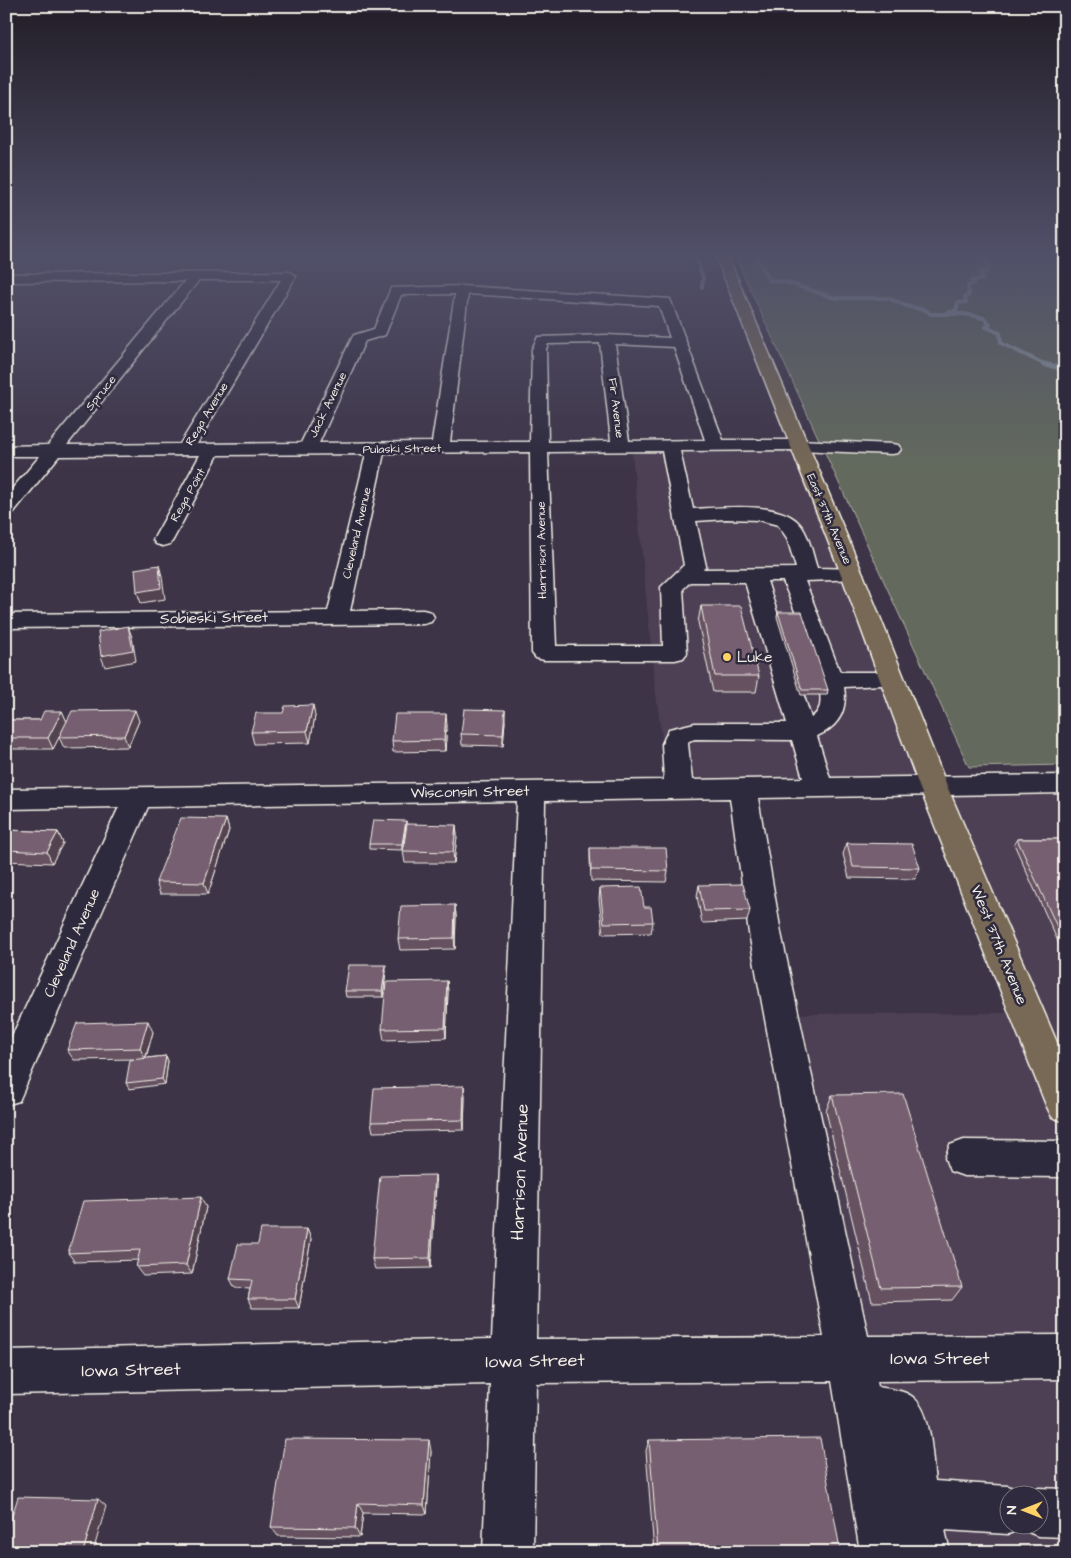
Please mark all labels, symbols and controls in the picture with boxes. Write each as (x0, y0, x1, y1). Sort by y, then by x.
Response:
street label: Jack Avenue (305, 369, 351, 441)
street label: Spruce (81, 371, 121, 414)
street label: Fir Avenue (604, 377, 628, 440)
street label: Rega Avenue (181, 379, 234, 449)
street label: Pulaski Street (362, 440, 442, 458)
street label: Rega Point (166, 465, 211, 526)
street label: East 37th Avenue (802, 471, 856, 567)
street label: Cleveland Avenue (338, 485, 376, 580)
street label: Harrrison Avenue (533, 501, 551, 599)
street label: Sobieski Street (160, 607, 268, 629)
place label: Luke (737, 647, 772, 668)
marker: Luke (721, 651, 733, 663)
street label: Wisconsin Street (410, 780, 530, 804)
street label: West 37th Avenue (965, 882, 1033, 1008)
street label: Cleveland Avenue (39, 885, 105, 1001)
street label: Harrison Avenue (505, 1103, 535, 1241)
street label: Iowa Street (890, 1346, 990, 1371)
street label: Iowa Street (485, 1348, 586, 1374)
street label: Iowa Street (81, 1357, 182, 1383)
north arrow (998, 1486, 1048, 1536)
text: N (1002, 1505, 1022, 1514)

